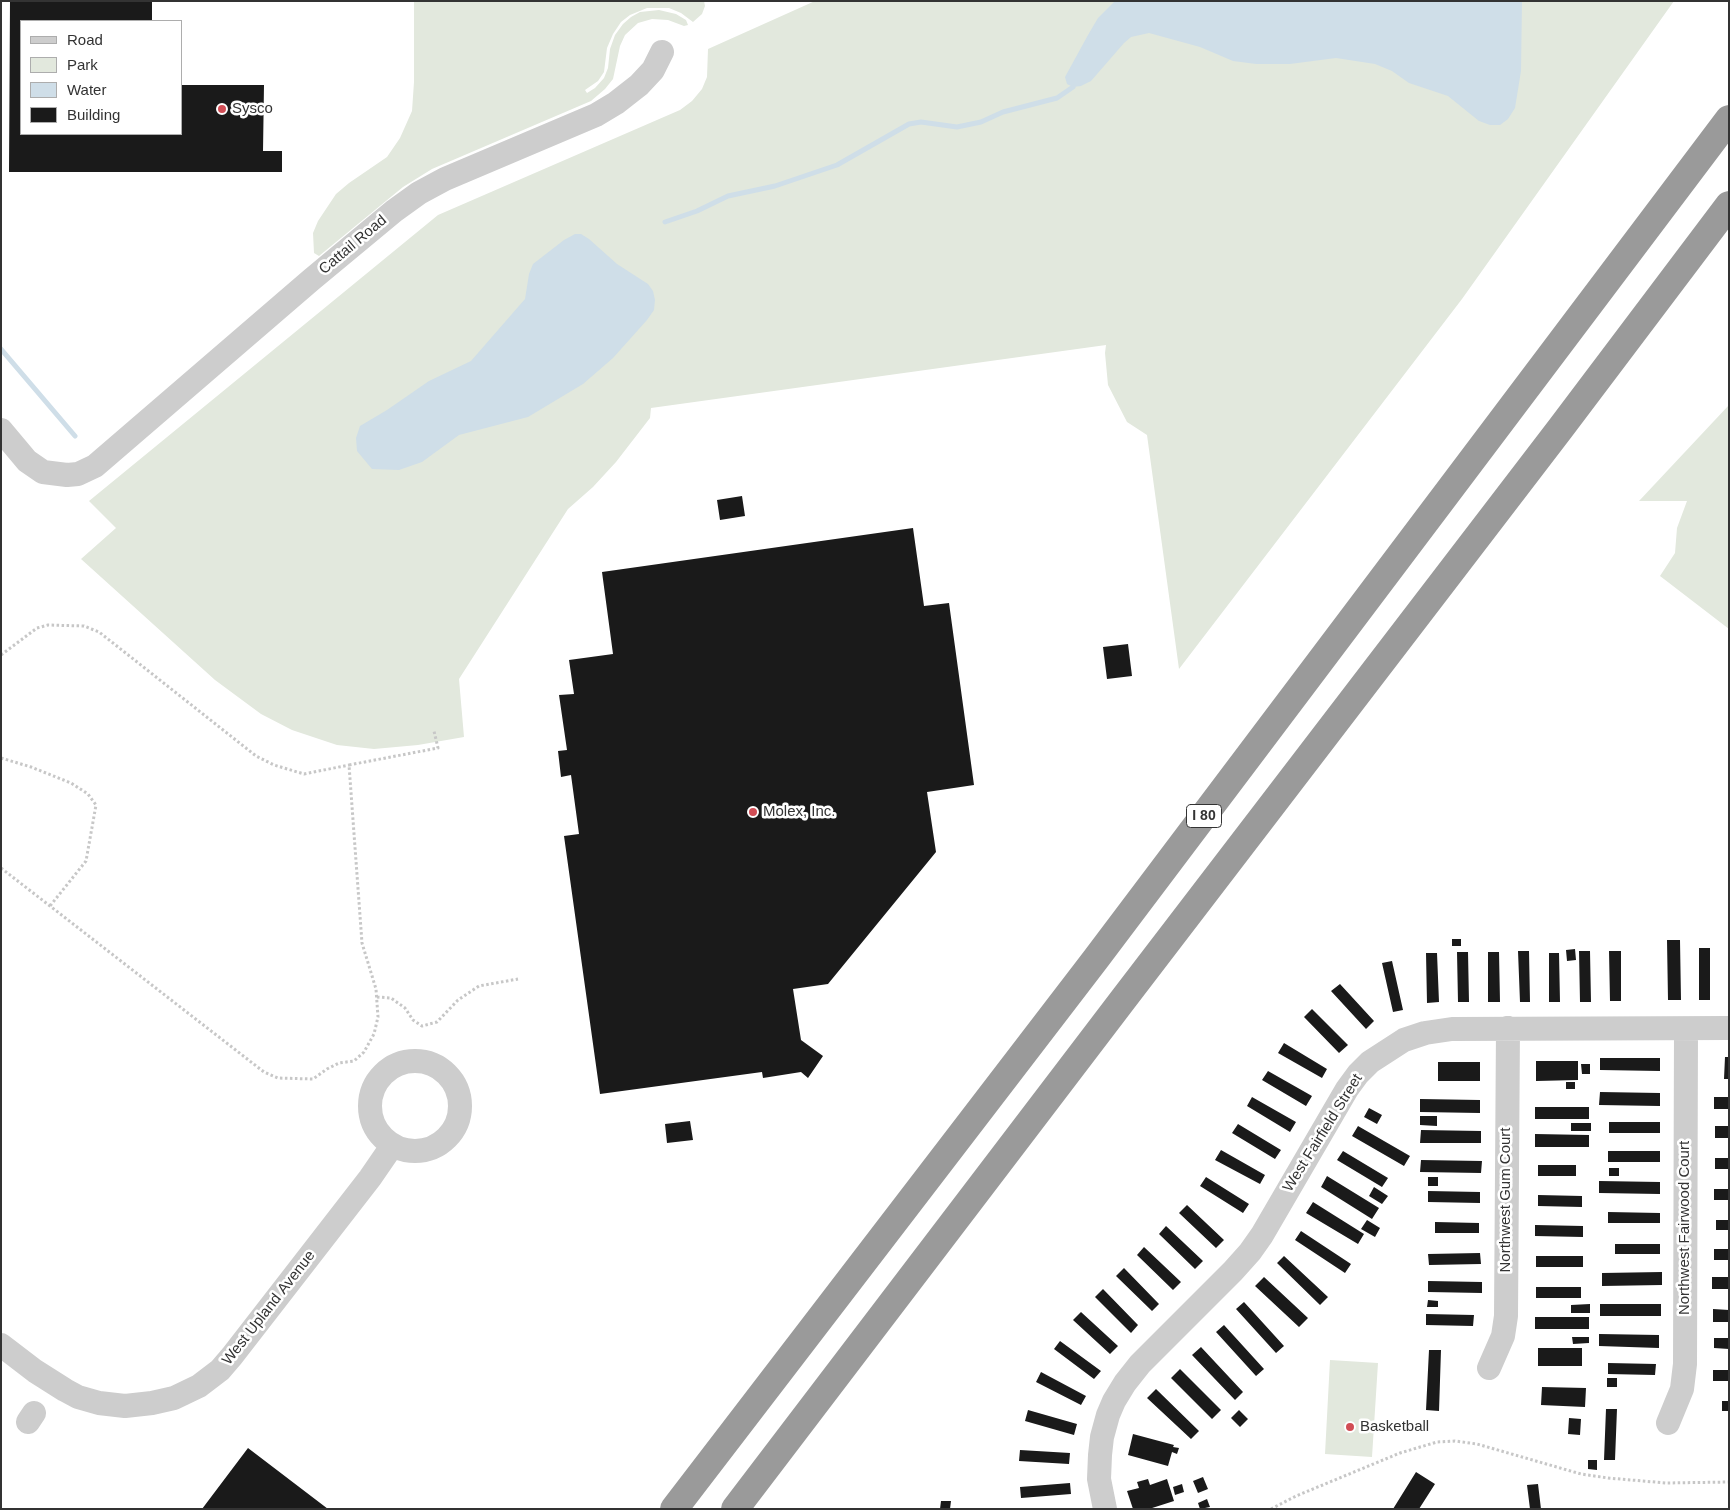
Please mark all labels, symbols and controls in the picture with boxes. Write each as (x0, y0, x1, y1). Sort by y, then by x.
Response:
legend (20, 20, 182, 135)
text: Road (67, 31, 103, 48)
text: Park (67, 56, 98, 73)
text: Water (67, 81, 106, 98)
place label: Sysco (232, 100, 273, 118)
marker: Sysco (216, 103, 228, 115)
text: Building (67, 106, 120, 123)
street label: Cattail Road (316, 212, 390, 278)
place label: Molex, Inc. (763, 803, 836, 821)
road number: I 80 (1186, 804, 1222, 828)
marker: Molex, Inc. (747, 806, 759, 818)
street label: West Fairfield Street (1279, 1071, 1367, 1195)
street label: Northwest Gum Court (1497, 1127, 1515, 1273)
street label: Northwest Fairwood Court (1676, 1141, 1694, 1315)
street label: West Upland Avenue (219, 1247, 319, 1369)
place label: Basketball (1360, 1418, 1429, 1436)
marker: Basketball (1344, 1421, 1356, 1433)

